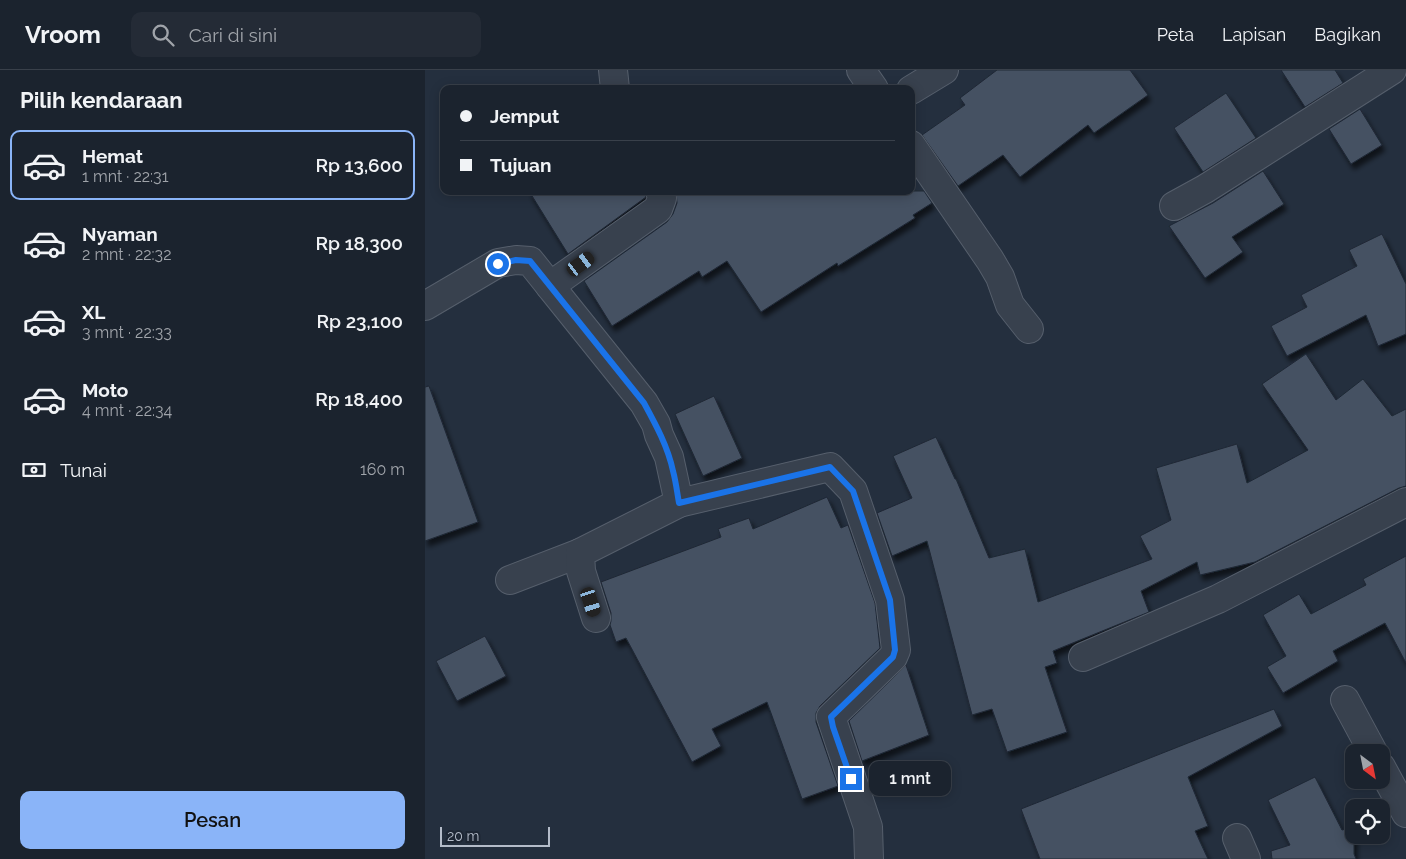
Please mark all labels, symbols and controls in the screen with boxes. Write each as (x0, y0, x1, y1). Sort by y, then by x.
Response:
search box (131, 12, 481, 57)
text: Vroom (25, 20, 101, 49)
icon: search (149, 21, 177, 49)
text: Cari di sini (189, 24, 277, 46)
text: Peta (1157, 24, 1194, 45)
text: Lapisan (1222, 24, 1286, 45)
text: Bagikan (1314, 24, 1381, 45)
text: Pilih kendaraan (20, 87, 182, 113)
text: Jemput (490, 105, 559, 127)
icon: car (22, 143, 67, 188)
text: Hemat (82, 145, 143, 167)
text: Rp 13,600 (315, 154, 403, 176)
text: Tujuan (490, 154, 551, 176)
text: 1 mnt · 22:31 (82, 167, 169, 186)
icon: car (22, 221, 67, 266)
text: Nyaman (82, 223, 158, 245)
text: Rp 18,300 (316, 232, 403, 254)
text: 2 mnt · 22:32 (82, 245, 171, 264)
car (564, 249, 597, 279)
route start (487, 253, 509, 275)
icon: car (22, 299, 67, 344)
text: XL (82, 301, 105, 323)
text: Rp 23,100 (317, 310, 403, 332)
text: 3 mnt · 22:33 (82, 323, 172, 342)
icon: car (22, 377, 67, 422)
text: Moto (82, 379, 128, 401)
text: Rp 18,400 (315, 388, 403, 410)
text: 4 mnt · 22:34 (82, 401, 172, 420)
icon: cash (20, 456, 48, 484)
text: Tunai (60, 459, 107, 481)
text: 160 m (360, 460, 405, 479)
car (579, 585, 602, 619)
north arrow (1345, 744, 1390, 789)
map controls (1345, 744, 1390, 844)
callout: 1 mnt (869, 762, 951, 796)
route end (840, 768, 862, 790)
text: 1 mnt (889, 769, 931, 788)
button: Pesan (20, 791, 405, 849)
button: locate (1345, 799, 1390, 844)
scale bar (440, 824, 550, 847)
text: 20 m (447, 828, 479, 844)

